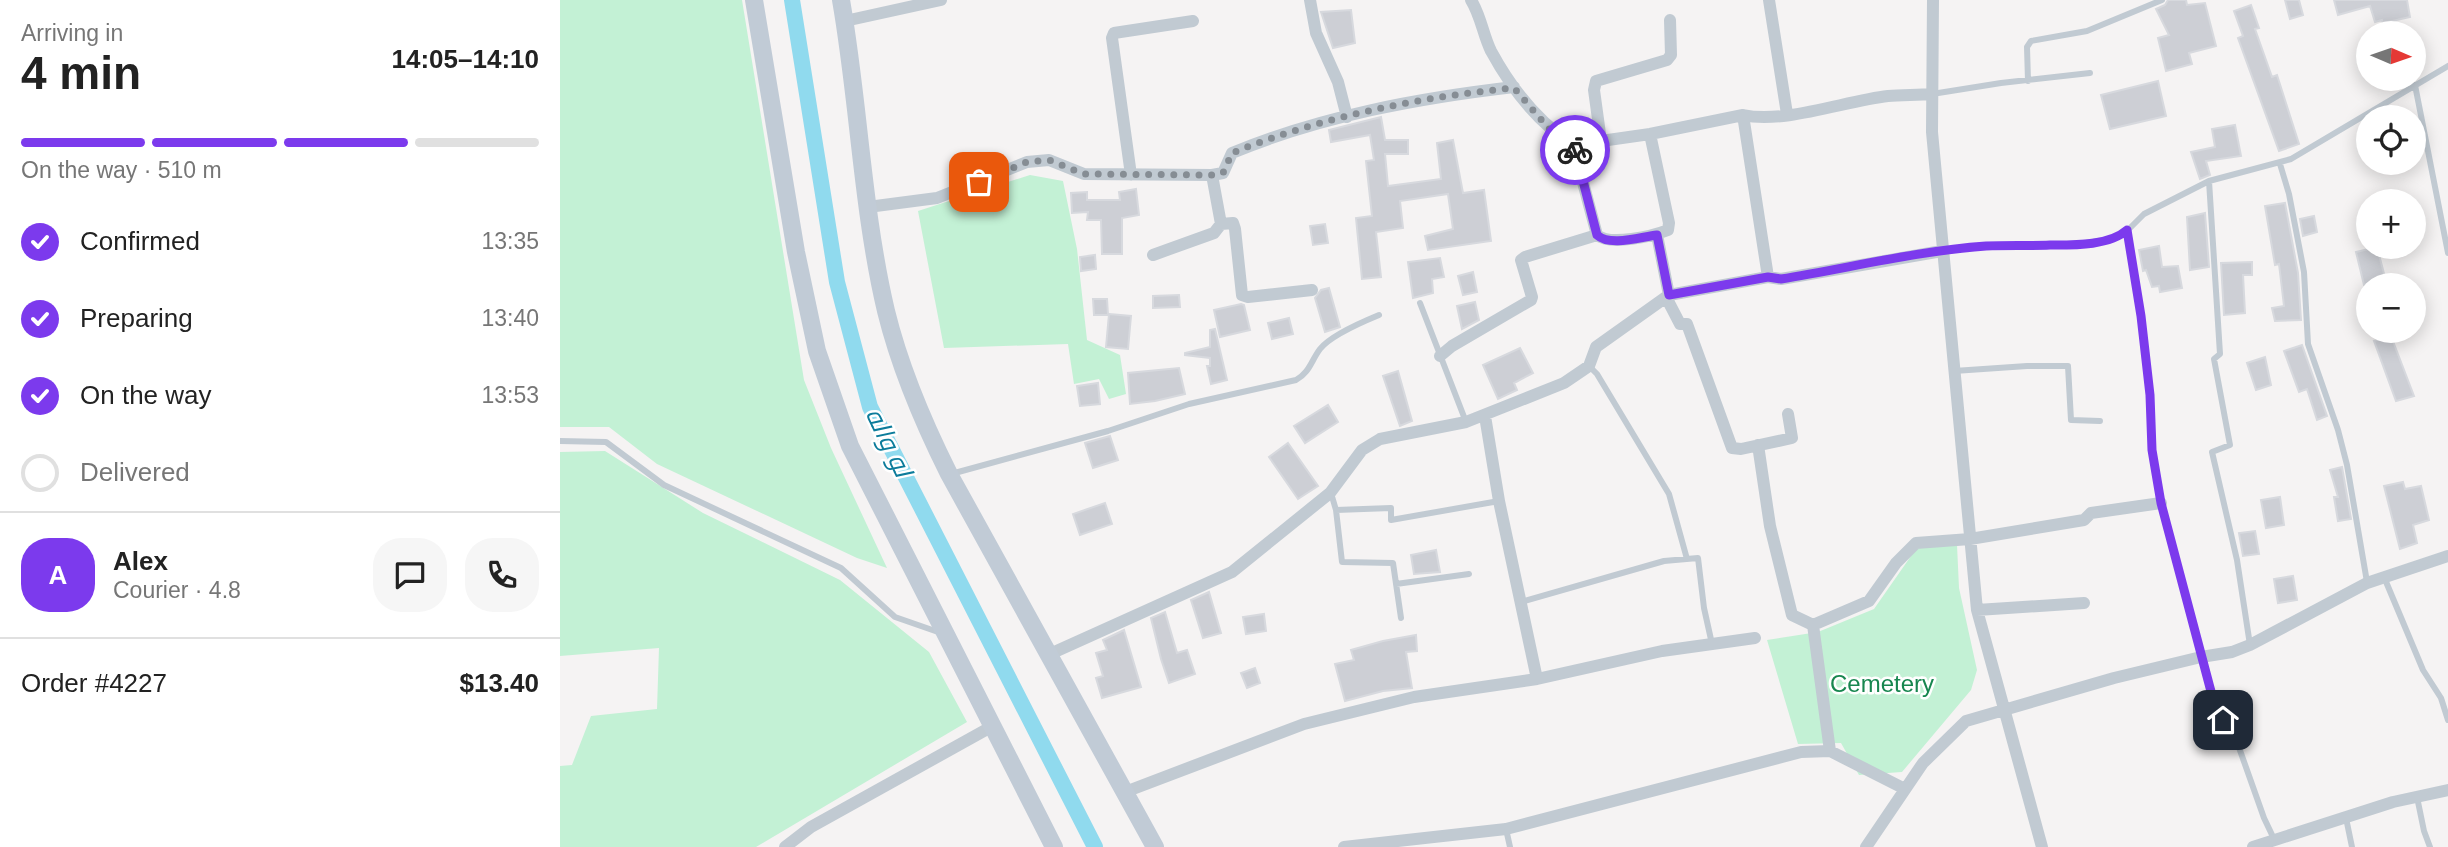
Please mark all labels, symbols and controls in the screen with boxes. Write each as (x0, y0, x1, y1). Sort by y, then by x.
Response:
text: Arriving in (21, 20, 123, 46)
north arrow (2356, 21, 2426, 91)
map controls (2356, 21, 2426, 343)
text: 14:05–14:10 (392, 44, 539, 74)
text: 4 min (21, 47, 141, 99)
button: locate (2356, 105, 2426, 175)
courier (1540, 115, 1610, 185)
icon: bike (1556, 131, 1594, 169)
pin (949, 152, 1009, 212)
text: On the way · 510 m (21, 157, 222, 183)
icon: bag (960, 163, 998, 201)
button: + (2356, 189, 2426, 259)
icon: check (21, 223, 59, 261)
text: Confirmed (80, 226, 200, 256)
text: 13:35 (481, 228, 539, 254)
button: − (2356, 273, 2426, 343)
icon: check (21, 300, 59, 338)
text: Preparing (80, 303, 193, 333)
text: 13:40 (481, 305, 539, 331)
icon: check (21, 377, 59, 415)
text: On the way (80, 380, 212, 410)
text: 13:53 (481, 382, 539, 408)
water label: لو واله (860, 403, 920, 484)
text: Delivered (80, 457, 190, 487)
button: chat (373, 538, 447, 612)
button: phone (465, 538, 539, 612)
text: Alex (113, 546, 168, 576)
text: A (49, 560, 67, 590)
text: Courier · 4.8 (113, 577, 241, 603)
text: Order #4227 (21, 668, 167, 698)
text: $13.40 (459, 668, 539, 698)
park label: Cemetery (1830, 670, 1934, 697)
pin (2193, 690, 2253, 750)
icon: home (2204, 701, 2242, 739)

